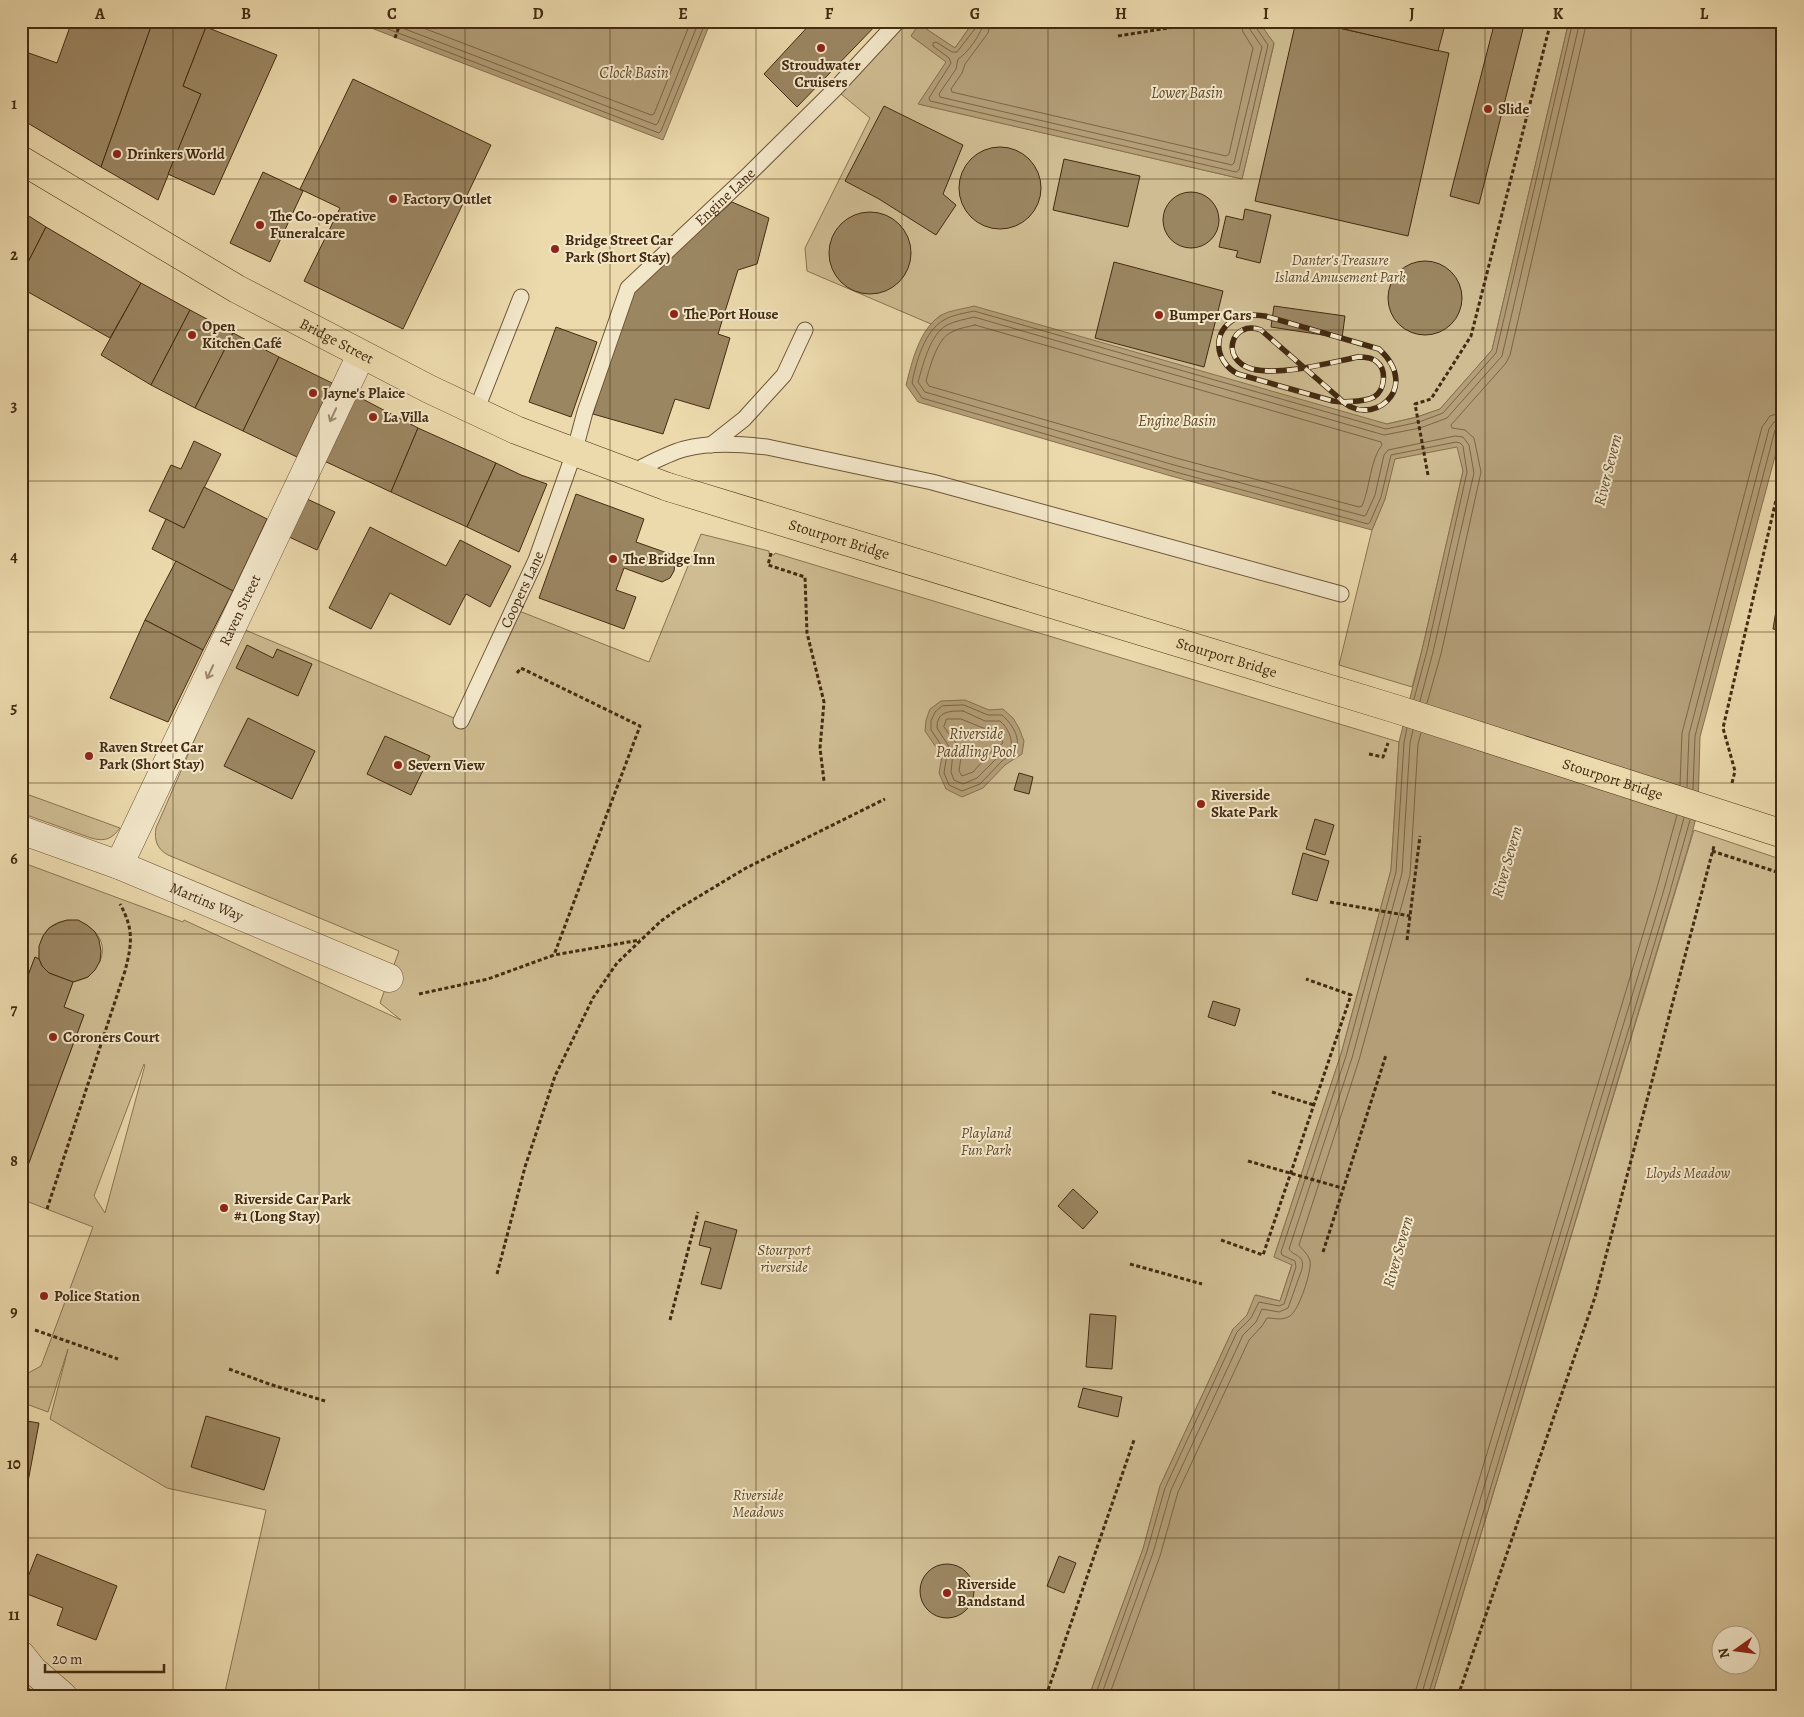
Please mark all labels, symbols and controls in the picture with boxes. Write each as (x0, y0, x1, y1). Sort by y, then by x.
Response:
text: A (94, 3, 106, 25)
text: B (241, 3, 251, 25)
text: C (387, 3, 397, 25)
text: D (532, 3, 544, 25)
text: E (678, 3, 688, 25)
text: F (825, 3, 834, 25)
text: G (970, 3, 980, 25)
text: H (1115, 3, 1127, 25)
text: I (1263, 3, 1269, 25)
text: J (1409, 3, 1415, 25)
text: K (1553, 3, 1564, 25)
text: L (1700, 3, 1709, 25)
marker: Stroudwater Cruisers (815, 42, 827, 54)
place label: Stroudwater Cruisers (781, 55, 861, 92)
water label: Clock Basin (599, 62, 669, 84)
water label: Lower Basin (1151, 82, 1223, 104)
text: 1 (11, 93, 17, 115)
place label: Slide (1498, 99, 1529, 119)
marker: Slide (1482, 103, 1494, 115)
place label: Drinkers World (127, 144, 226, 164)
marker: Drinkers World (111, 148, 123, 160)
street label: Engine Lane (690, 163, 760, 230)
place label: Factory Outlet (403, 189, 492, 209)
marker: Factory Outlet (387, 193, 399, 205)
place label: The Co-operative Funeralcare (270, 206, 376, 243)
marker: The Co-operative Funeralcare (254, 219, 266, 231)
place label: Bridge Street Car Park (Short Stay) (565, 230, 673, 267)
marker: Bridge Street Car Park (Short Stay) (549, 243, 561, 255)
text: 2 (10, 244, 18, 266)
park label: Danter's Treasure Island Amusement Park (1274, 250, 1406, 287)
place label: The Port House (684, 304, 779, 324)
place label: Bumper Cars (1169, 305, 1252, 325)
marker: The Port House (668, 308, 680, 320)
marker: Bumper Cars (1153, 309, 1165, 321)
street label: Bridge Street (296, 313, 377, 369)
place label: Open Kitchen Café (202, 316, 282, 353)
marker: Open Kitchen Café (186, 329, 198, 341)
place label: Jayne's Plaice (323, 383, 405, 403)
marker: Jayne's Plaice (307, 387, 319, 399)
text: 3 (11, 395, 18, 417)
one-way arrow (328, 407, 337, 422)
place label: La Villa (383, 407, 430, 427)
water label: Engine Basin (1138, 410, 1216, 432)
marker: La Villa (367, 411, 379, 423)
water label: River Severn (1588, 432, 1628, 508)
street label: Stourport Bridge (786, 514, 892, 564)
text: 4 (10, 546, 18, 568)
street label: Coopers Lane (496, 548, 548, 631)
place label: The Bridge Inn (623, 549, 716, 569)
marker: The Bridge Inn (607, 553, 619, 565)
street label: Raven Street (214, 571, 265, 649)
street label: Stourport Bridge (1174, 633, 1280, 682)
one-way arrow (205, 664, 215, 679)
text: 5 (11, 697, 18, 719)
water label: Riverside Paddling Pool (936, 723, 1016, 763)
place label: Raven Street Car Park (Short Stay) (99, 737, 204, 774)
marker: Raven Street Car Park (Short Stay) (83, 750, 95, 762)
street label: Stourport Bridge (1560, 753, 1666, 805)
place label: Severn View (408, 755, 486, 775)
marker: Severn View (392, 759, 404, 771)
place label: Riverside Skate Park (1211, 785, 1278, 822)
marker: Riverside Skate Park (1195, 798, 1207, 810)
water label: River Severn (1486, 824, 1528, 900)
text: 6 (10, 848, 18, 870)
street label: Martins Way (167, 877, 247, 926)
text: 7 (11, 999, 18, 1021)
place label: Coroners Court (63, 1027, 160, 1047)
marker: Coroners Court (47, 1031, 59, 1043)
park label: Playland Fun Park (961, 1123, 1012, 1160)
text: 8 (10, 1150, 18, 1172)
park label: Lloyds Meadow (1646, 1163, 1731, 1183)
place label: Riverside Car Park #1 (Long Stay) (234, 1189, 351, 1226)
marker: Riverside Car Park #1 (Long Stay) (218, 1202, 230, 1214)
water label: River Severn (1377, 1214, 1419, 1290)
park label: Stourport riverside (758, 1240, 811, 1277)
place label: Police Station (54, 1286, 140, 1306)
marker: Police Station (38, 1290, 50, 1302)
text: 9 (10, 1301, 18, 1323)
text: 10 (7, 1453, 21, 1475)
park label: Riverside Meadows (732, 1485, 784, 1522)
place label: Riverside Bandstand (957, 1574, 1026, 1611)
marker: Riverside Bandstand (941, 1587, 953, 1599)
text: 11 (8, 1604, 20, 1626)
north arrow (1712, 1624, 1762, 1674)
scale bar (45, 1642, 164, 1674)
text: N (1713, 1646, 1734, 1660)
text: 20 m (52, 1649, 83, 1669)

